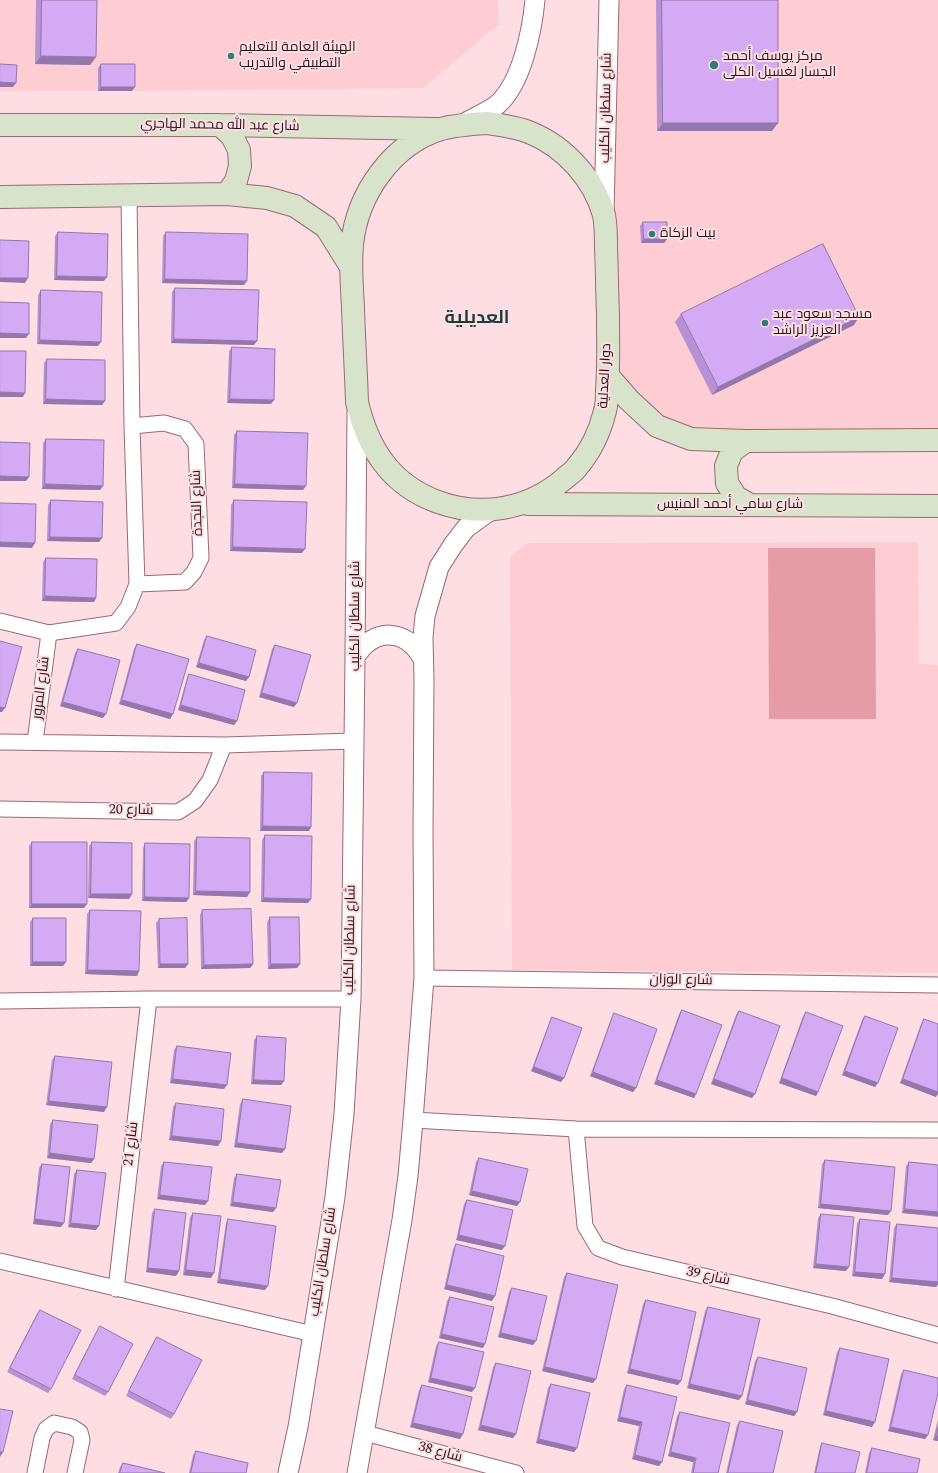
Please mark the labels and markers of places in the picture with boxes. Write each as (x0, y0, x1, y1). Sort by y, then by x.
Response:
place label: الهيئة العامة للتعليم التطبيقي والتدريب (239, 40, 356, 72)
place label: مركز يوسف أحمد الجسار لغسيل الكلى (723, 49, 836, 82)
marker: الهيئة العامة للتعليم التطبيقي والتدريب (226, 51, 236, 61)
marker: مركز يوسف أحمد الجسار لغسيل الكلى (708, 59, 720, 71)
place label: بيت الزكاة (660, 226, 716, 242)
marker: بيت الزكاة (647, 229, 657, 239)
place label: مسجد سعود عبد العزيز الراشد (773, 307, 872, 340)
marker: مسجد سعود عبد العزيز الراشد (760, 318, 770, 328)

